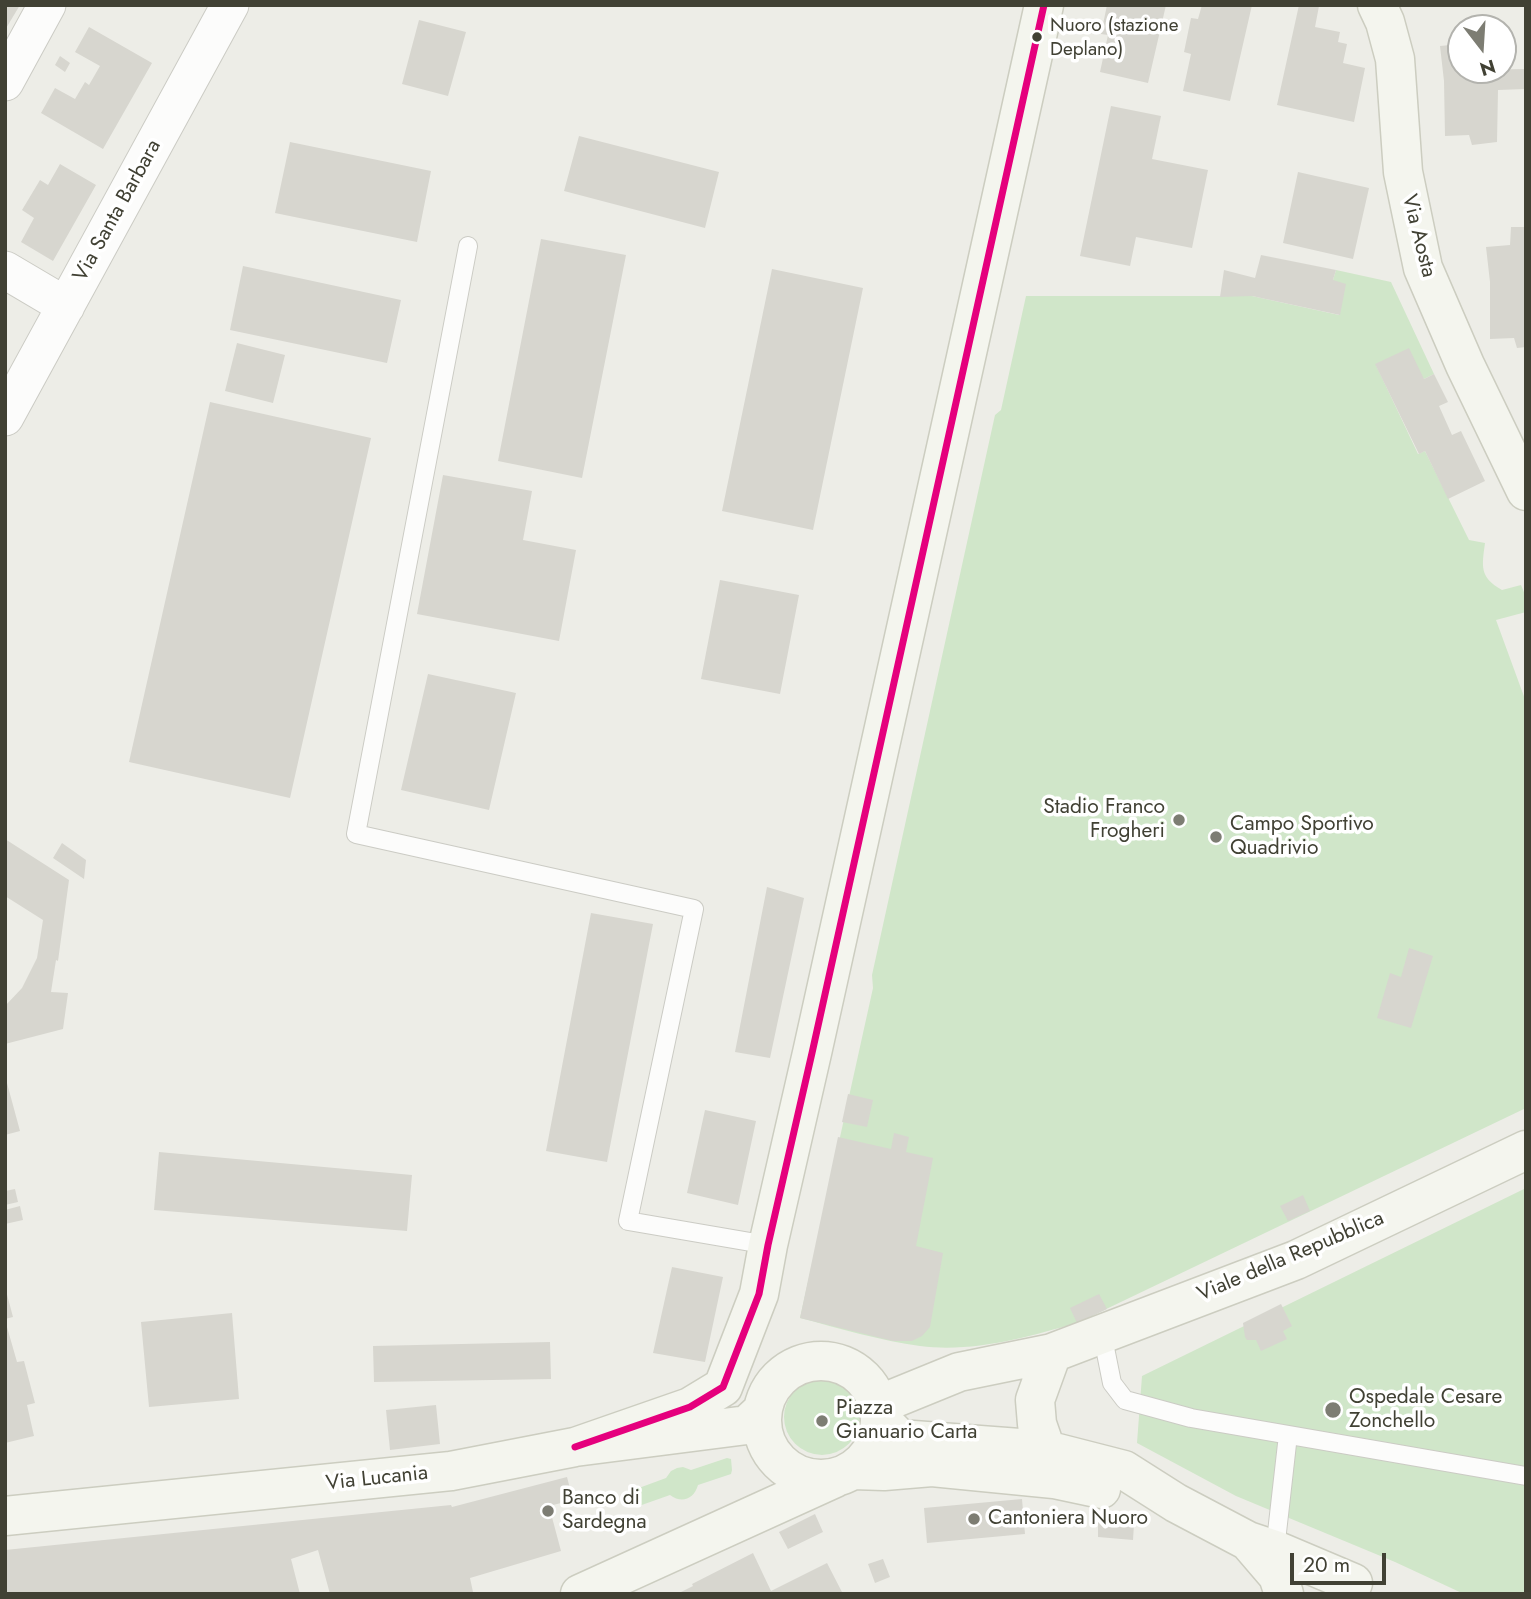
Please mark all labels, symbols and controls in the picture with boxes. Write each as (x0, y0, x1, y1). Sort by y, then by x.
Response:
north arrow (1447, 14, 1517, 84)
place label: Nuoro (stazione Deplano) (1050, 15, 1178, 59)
marker: Nuoro (stazione Deplano) (1030, 30, 1044, 44)
text: N (1477, 53, 1499, 83)
street label: Via Santa Barbara (69, 136, 167, 286)
street label: Via Aosta (1396, 192, 1440, 280)
place label: Stadio Franco Frogheri (1043, 795, 1165, 845)
marker: Stadio Franco Frogheri (1171, 812, 1187, 828)
place label: Campo Sportivo Quadrivio (1230, 812, 1374, 862)
marker: Campo Sportivo Quadrivio (1208, 829, 1224, 845)
street label: Viale della Repubblica (1194, 1206, 1388, 1308)
place label: Ospedale Cesare Zonchello (1349, 1385, 1502, 1435)
place label: Piazza Gianuario Carta (836, 1396, 977, 1446)
marker: Ospedale Cesare Zonchello (1323, 1400, 1343, 1420)
marker: Piazza Gianuario Carta (814, 1413, 830, 1429)
street label: Via Lucania (325, 1461, 429, 1497)
place label: Banco di Sardegna (562, 1486, 647, 1536)
marker: Banco di Sardegna (540, 1503, 556, 1519)
place label: Cantoniera Nuoro (988, 1506, 1148, 1532)
marker: Cantoniera Nuoro (966, 1511, 982, 1527)
scale bar (1293, 1540, 1389, 1584)
text: 20 m (1303, 1550, 1350, 1580)

